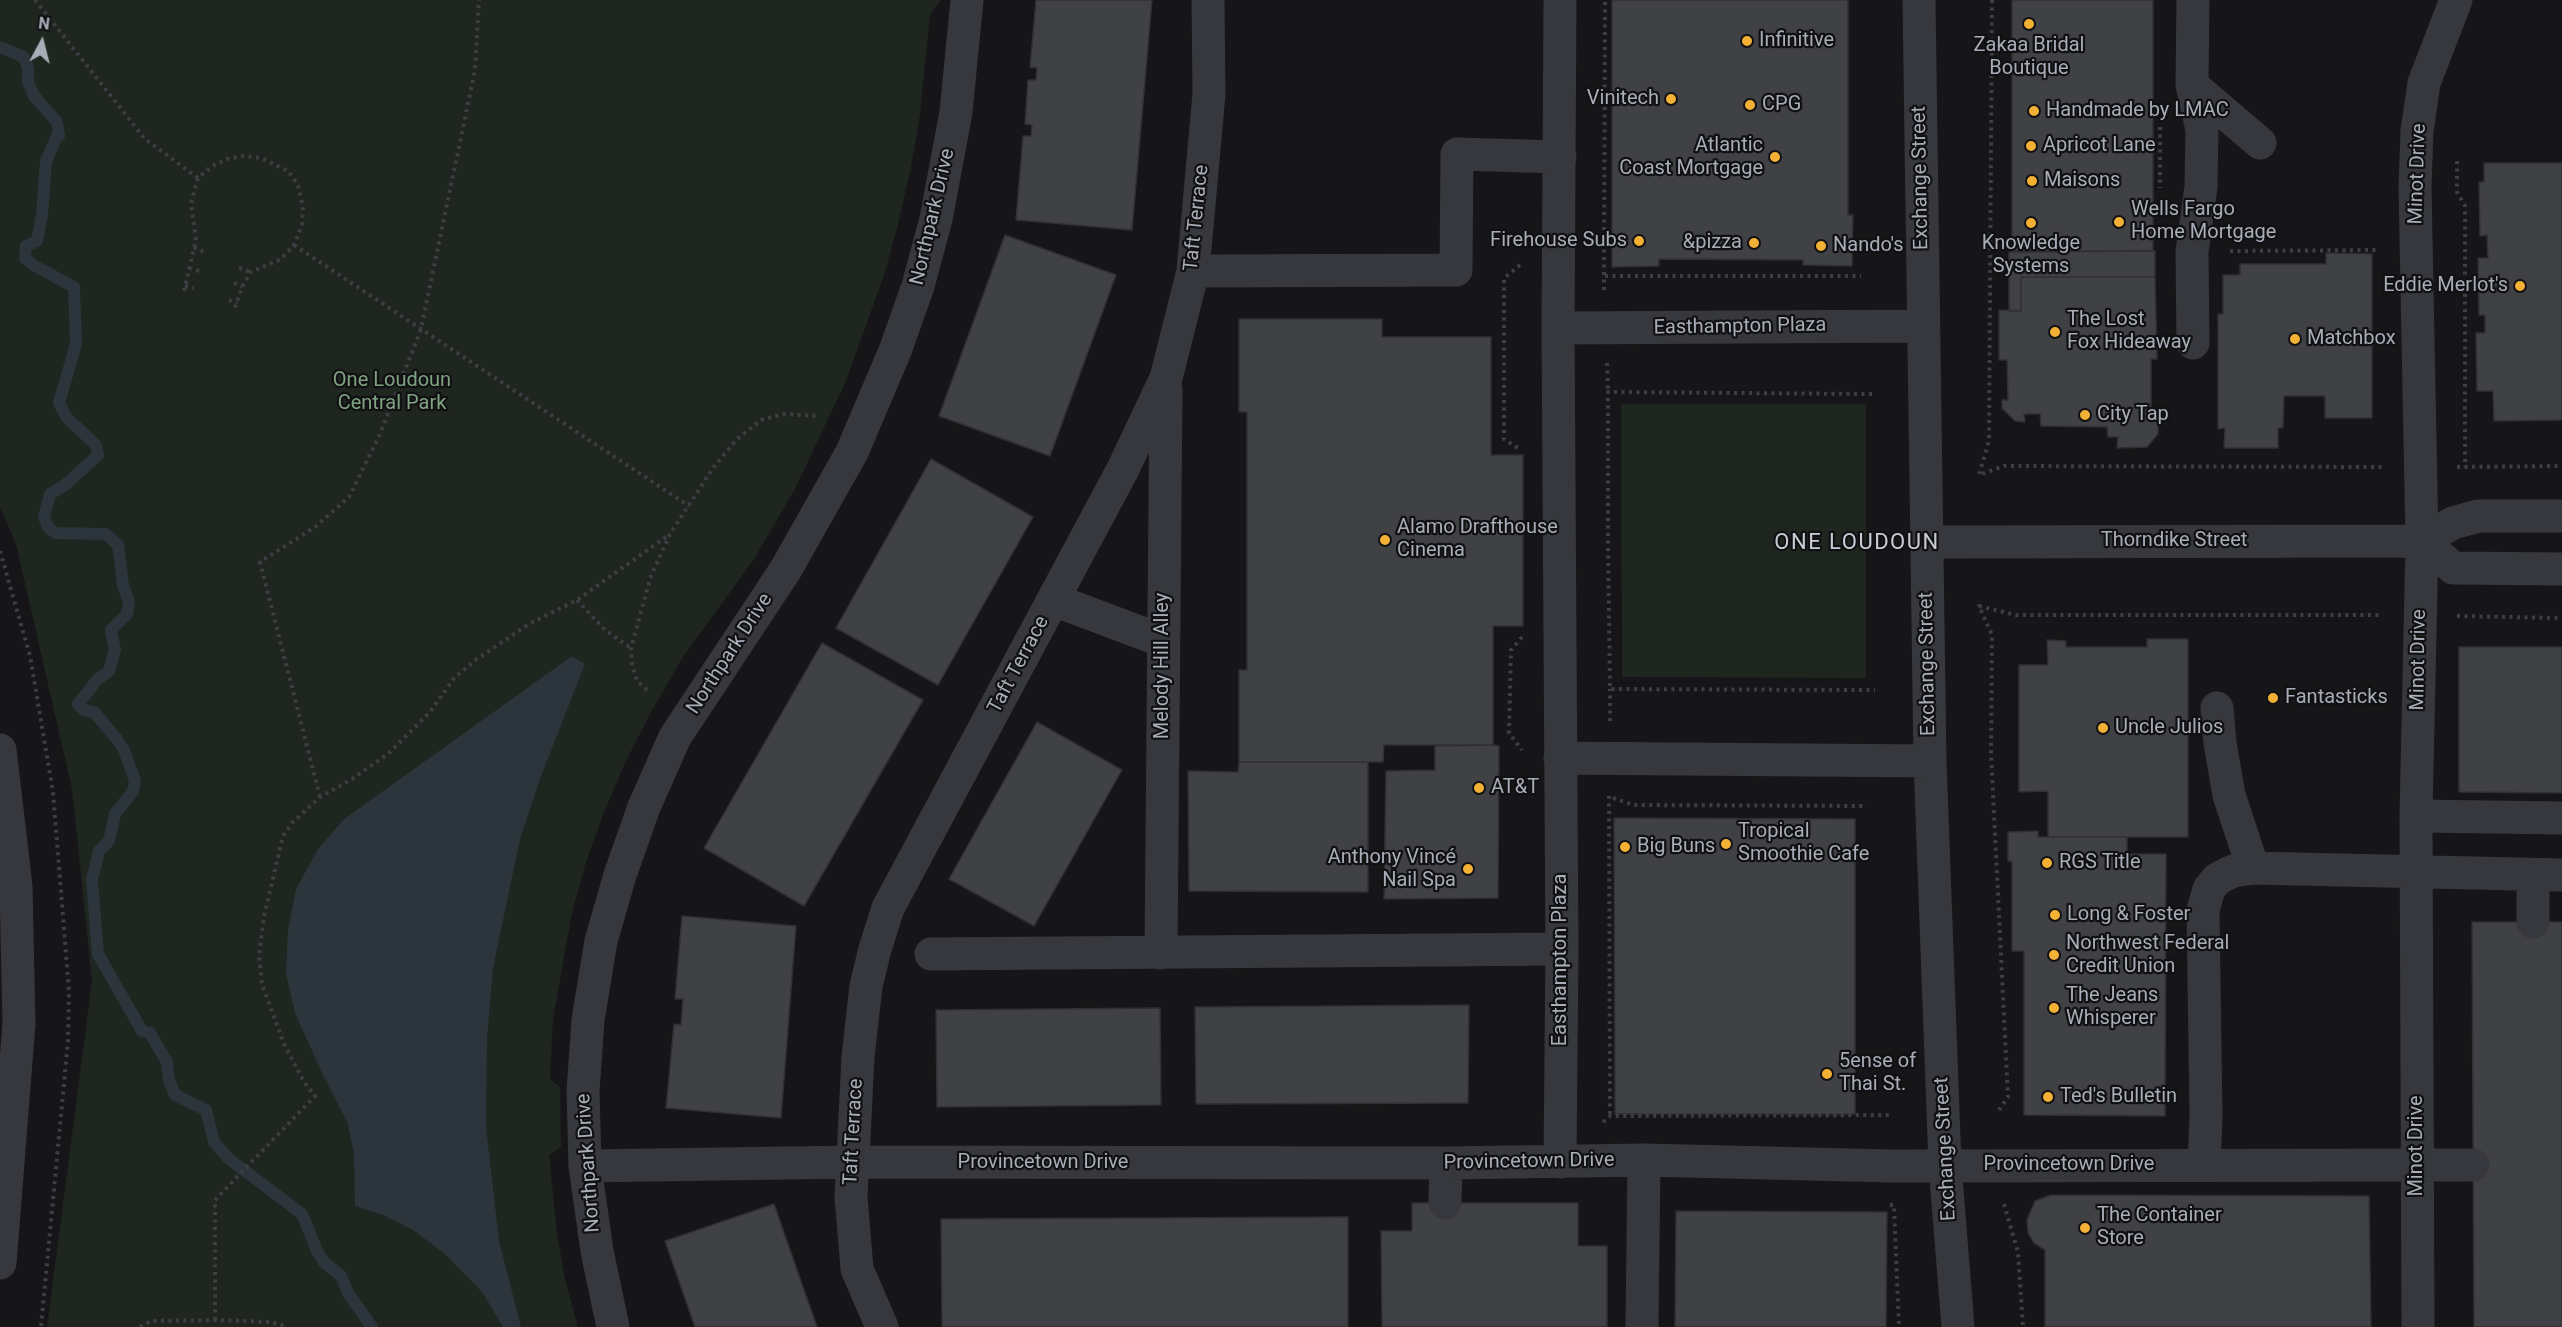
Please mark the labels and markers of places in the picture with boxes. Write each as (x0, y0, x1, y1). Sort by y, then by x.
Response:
marker: Zakaa Bridal Boutique (2022, 17, 2036, 31)
place label: Infinitive (1759, 29, 1834, 53)
marker: Infinitive (1740, 34, 1754, 48)
place label: Zakaa Bridal Boutique (1974, 34, 2084, 81)
place label: Vinitech (1587, 87, 1659, 111)
marker: Vinitech (1664, 92, 1678, 106)
place label: CPG (1762, 93, 1801, 117)
marker: CPG (1743, 98, 1757, 112)
place label: Handmade by LMAC (2046, 99, 2229, 123)
marker: Handmade by LMAC (2027, 104, 2041, 118)
place label: Atlantic Coast Mortgage (1619, 134, 1763, 181)
place label: Apricot Lane (2043, 134, 2156, 158)
marker: Apricot Lane (2024, 139, 2038, 153)
marker: Atlantic Coast Mortgage (1768, 150, 1782, 164)
place label: Maisons (2044, 169, 2120, 193)
marker: Maisons (2025, 174, 2039, 188)
place label: Wells Fargo Home Mortgage (2131, 198, 2276, 245)
marker: Wells Fargo Home Mortgage (2112, 215, 2126, 229)
marker: Knowledge Systems (2024, 216, 2038, 230)
place label: Firehouse Subs (1490, 229, 1627, 253)
place label: &pizza (1683, 231, 1742, 255)
place label: Knowledge Systems (1982, 232, 2080, 279)
marker: Firehouse Subs (1632, 234, 1646, 248)
place label: Nando's (1833, 234, 1904, 258)
marker: &pizza (1747, 236, 1761, 250)
marker: Nando's (1814, 239, 1828, 253)
place label: Eddie Merlot's (2383, 274, 2508, 298)
marker: Eddie Merlot's (2513, 279, 2527, 293)
place label: The Lost Fox Hideaway (2067, 308, 2191, 355)
marker: The Lost Fox Hideaway (2048, 325, 2062, 339)
place label: Matchbox (2307, 327, 2396, 351)
marker: Matchbox (2288, 332, 2302, 346)
place label: City Tap (2097, 403, 2169, 427)
marker: City Tap (2078, 408, 2092, 422)
place label: Alamo Drafthouse Cinema (1397, 516, 1558, 563)
marker: Alamo Drafthouse Cinema (1378, 533, 1392, 547)
place label: Fantasticks (2285, 686, 2388, 710)
marker: Fantasticks (2266, 691, 2280, 705)
place label: Uncle Julios (2115, 716, 2223, 740)
marker: Uncle Julios (2096, 721, 2110, 735)
place label: AT&T (1491, 776, 1539, 800)
marker: AT&T (1472, 781, 1486, 795)
place label: Tropical Smoothie Cafe (1738, 820, 1869, 867)
place label: Big Buns (1637, 835, 1715, 859)
marker: Tropical Smoothie Cafe (1719, 837, 1733, 851)
marker: Big Buns (1618, 840, 1632, 854)
place label: Anthony Vincé Nail Spa (1328, 846, 1456, 893)
place label: RGS Title (2059, 851, 2141, 875)
marker: RGS Title (2040, 856, 2054, 870)
marker: Anthony Vincé Nail Spa (1461, 862, 1475, 876)
place label: Long & Foster (2067, 903, 2190, 927)
marker: Long & Foster (2048, 908, 2062, 922)
place label: Northwest Federal Credit Union (2066, 932, 2229, 979)
marker: Northwest Federal Credit Union (2047, 948, 2061, 962)
place label: The Jeans Whisperer (2066, 984, 2158, 1031)
marker: The Jeans Whisperer (2047, 1001, 2061, 1015)
place label: 5ense of Thai St. (1839, 1050, 1916, 1097)
marker: 5ense of Thai St. (1820, 1067, 1834, 1081)
place label: Ted's Bulletin (2060, 1085, 2177, 1109)
marker: Ted's Bulletin (2041, 1090, 2055, 1104)
place label: The Container Store (2097, 1204, 2222, 1251)
marker: The Container Store (2078, 1221, 2092, 1235)

